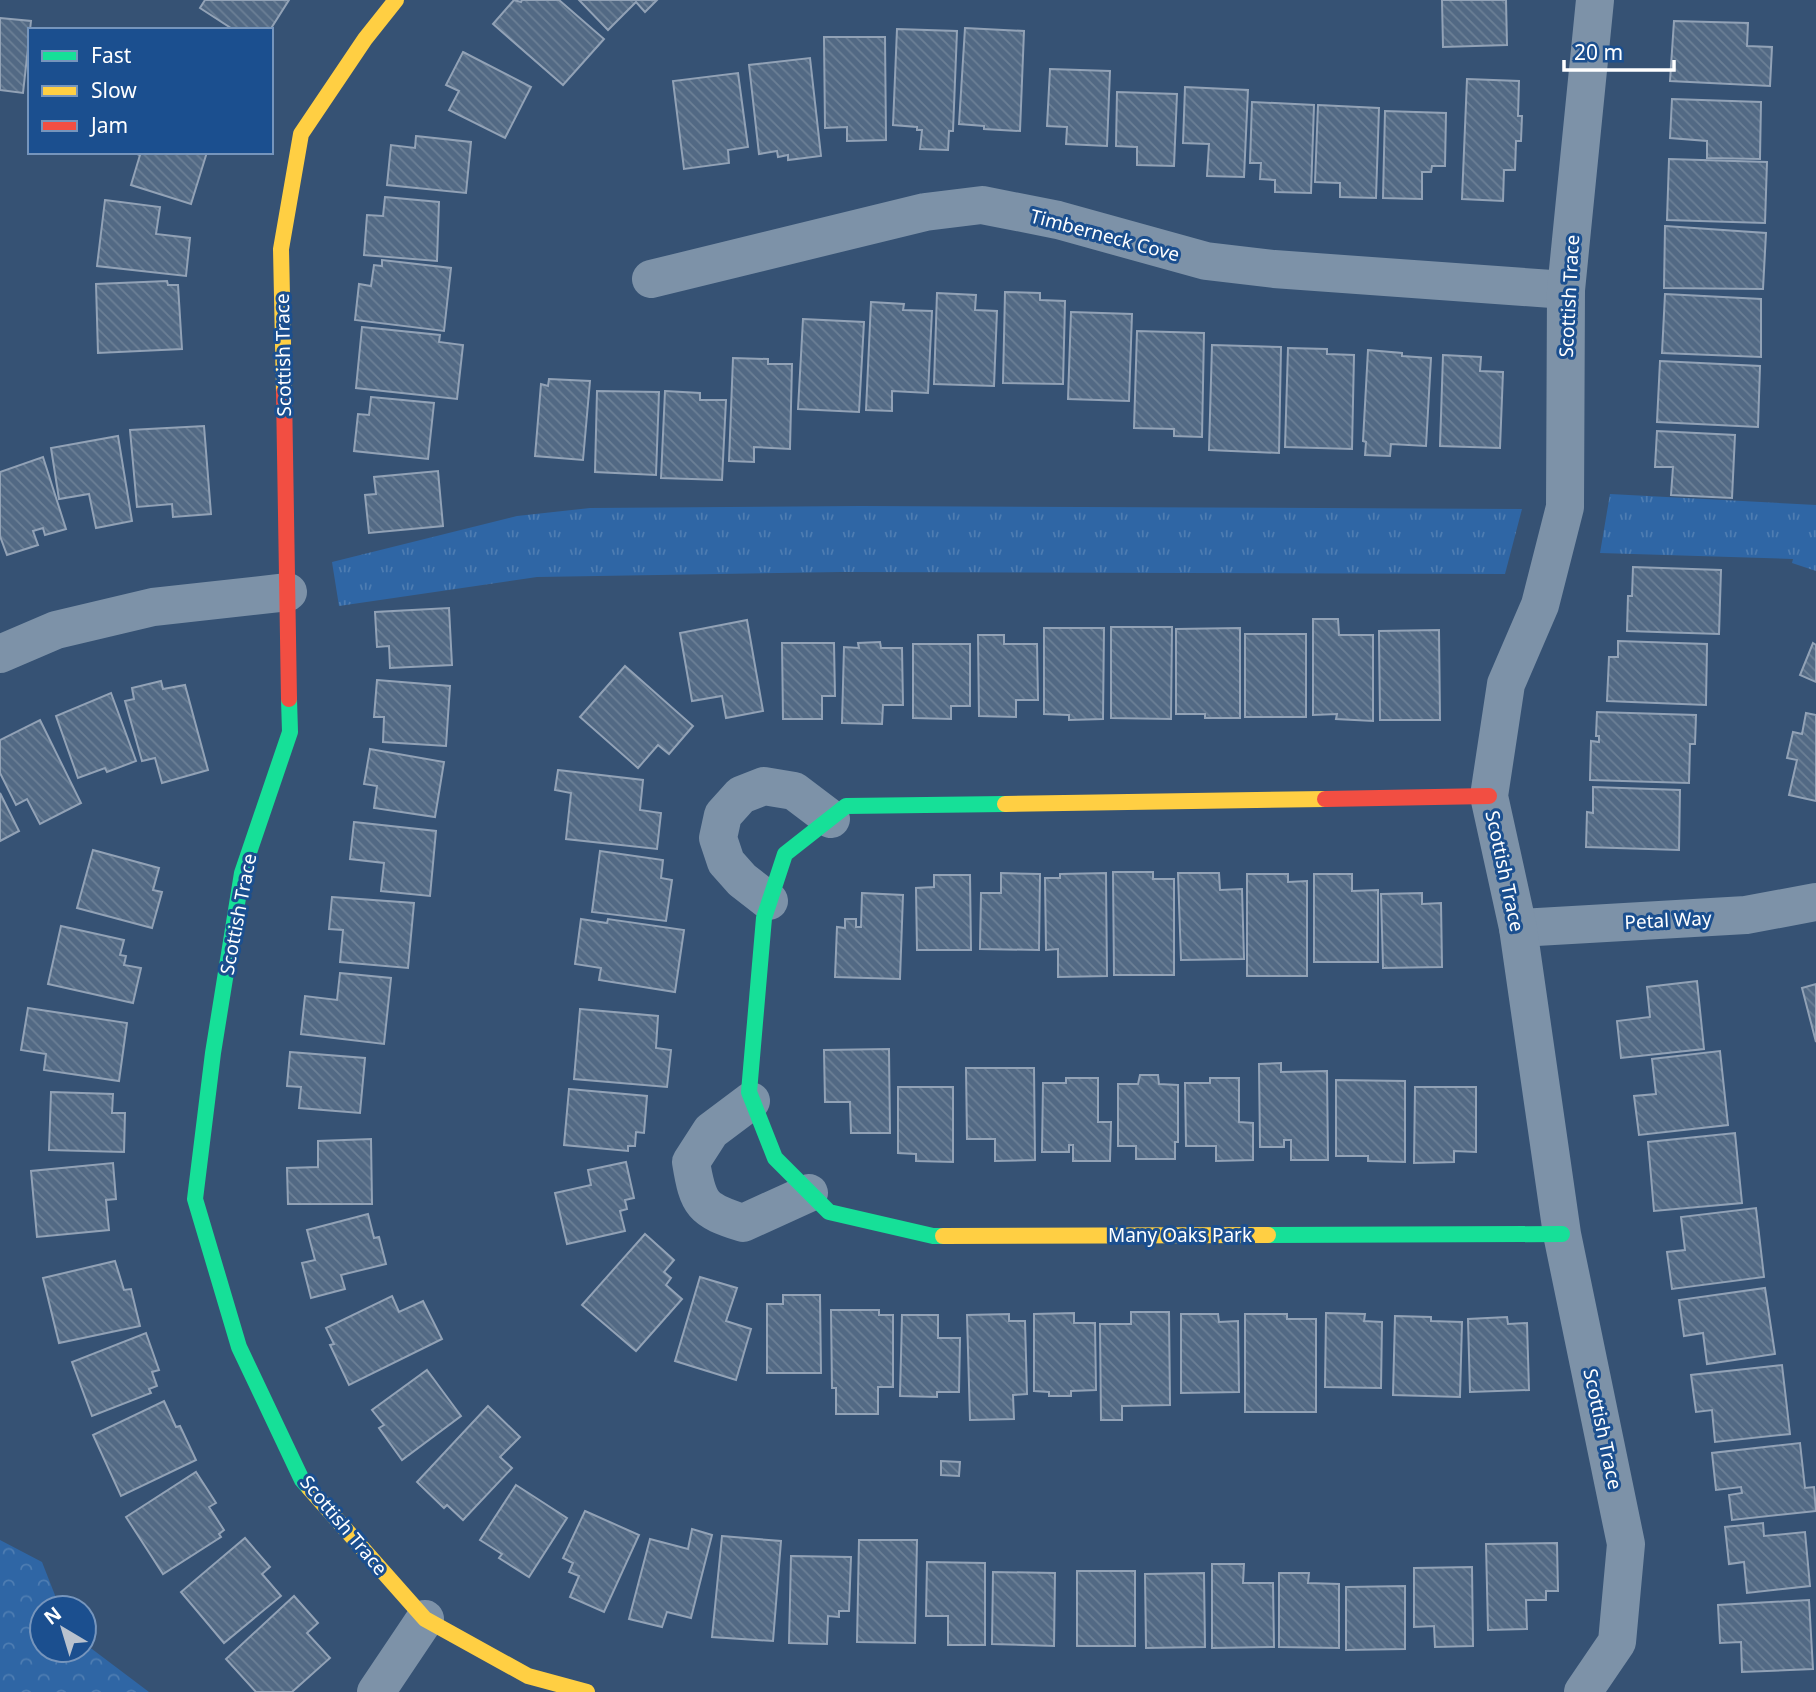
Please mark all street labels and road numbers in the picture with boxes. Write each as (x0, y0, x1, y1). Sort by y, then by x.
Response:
street label: Timberneck Cove (1027, 203, 1183, 267)
street label: Scottish Trace (1553, 234, 1585, 358)
street label: Scottish Trace (269, 293, 297, 417)
street label: Scottish Trace (1479, 808, 1531, 934)
street label: Scottish Trace (214, 851, 262, 977)
street label: Petal Way (1624, 905, 1713, 935)
street label: Many Oaks Park (1108, 1222, 1252, 1248)
street label: Scottish Trace (1577, 1366, 1629, 1492)
street label: Scottish Trace (294, 1470, 394, 1580)

